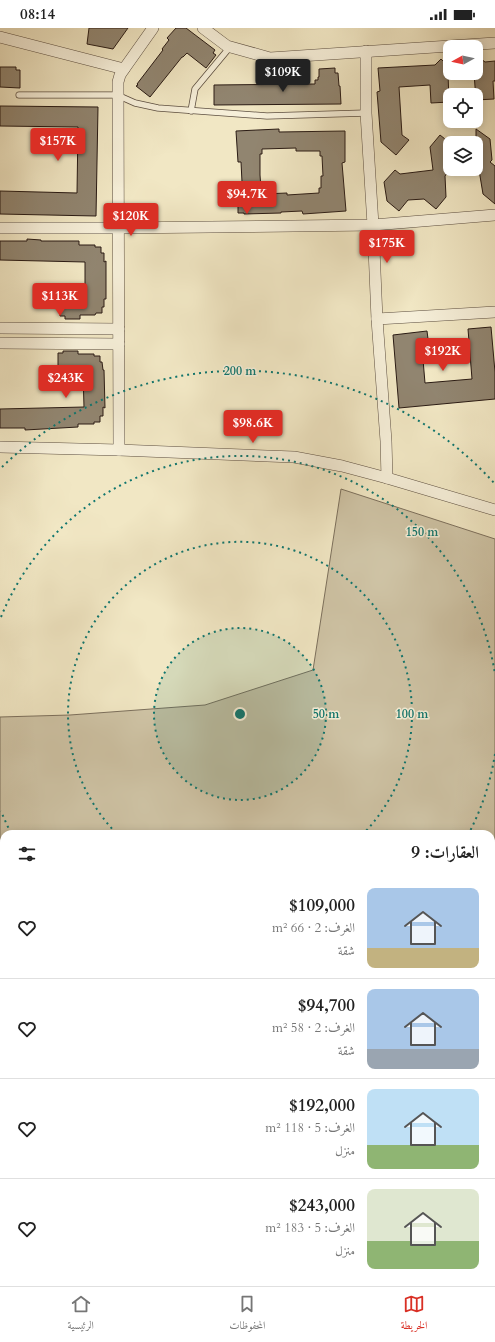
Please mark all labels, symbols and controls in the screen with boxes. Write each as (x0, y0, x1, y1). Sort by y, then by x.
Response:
text: 08:14 (20, 4, 55, 24)
north arrow (443, 40, 483, 80)
map controls (443, 40, 483, 176)
pin: $109K (255, 59, 311, 93)
text: $109K (264, 63, 302, 81)
button: locate (443, 88, 483, 128)
pin: $157K (30, 128, 86, 162)
text: $157K (39, 132, 77, 150)
button: layers (443, 136, 483, 176)
pin: $94.7K (214, 181, 280, 215)
text: $94.7K (227, 185, 267, 203)
pin: $120K (103, 203, 159, 237)
text: $120K (112, 207, 150, 225)
pin: $175K (359, 230, 415, 264)
text: $175K (368, 234, 406, 252)
pin: $113K (32, 283, 88, 317)
text: $113K (41, 287, 79, 305)
pin: $192K (415, 338, 471, 372)
text: $192K (424, 342, 462, 360)
text: 200 m (224, 363, 257, 379)
pin: $243K (38, 365, 94, 399)
text: $243K (47, 369, 85, 387)
pin: $98.6K (220, 410, 286, 444)
text: $98.6K (233, 414, 273, 432)
text: 150 m (406, 524, 439, 540)
text: 50 m (313, 706, 340, 722)
text: 100 m (396, 706, 429, 722)
centre of rings (233, 707, 247, 721)
text: العقارات: 9 (411, 841, 479, 864)
icon: filters (16, 843, 38, 865)
text: $109,000 (289, 894, 355, 917)
icon: home (399, 904, 447, 952)
icon: heart (16, 917, 38, 939)
text: الغرف: 2 · 66 m² (272, 919, 355, 937)
text: شقة (338, 942, 355, 960)
text: $94,700 (298, 994, 355, 1017)
icon: home (399, 1005, 447, 1053)
icon: heart (16, 1018, 38, 1040)
text: الغرف: 2 · 58 m² (272, 1019, 355, 1037)
text: شقة (338, 1042, 355, 1060)
text: $192,000 (289, 1094, 355, 1117)
icon: home (399, 1105, 447, 1153)
icon: heart (16, 1118, 38, 1140)
text: الغرف: 5 · 118 m² (265, 1119, 355, 1137)
text: منزل (335, 1142, 355, 1160)
text: $243,000 (289, 1194, 355, 1217)
icon: home (399, 1205, 447, 1253)
icon: heart (16, 1218, 38, 1240)
text: الغرف: 5 · 183 m² (265, 1219, 355, 1237)
text: منزل (335, 1242, 355, 1260)
tab: الرئيسية (68, 1293, 94, 1336)
tab: المحفوظات (229, 1293, 265, 1336)
tab: الخريطة (401, 1293, 427, 1336)

